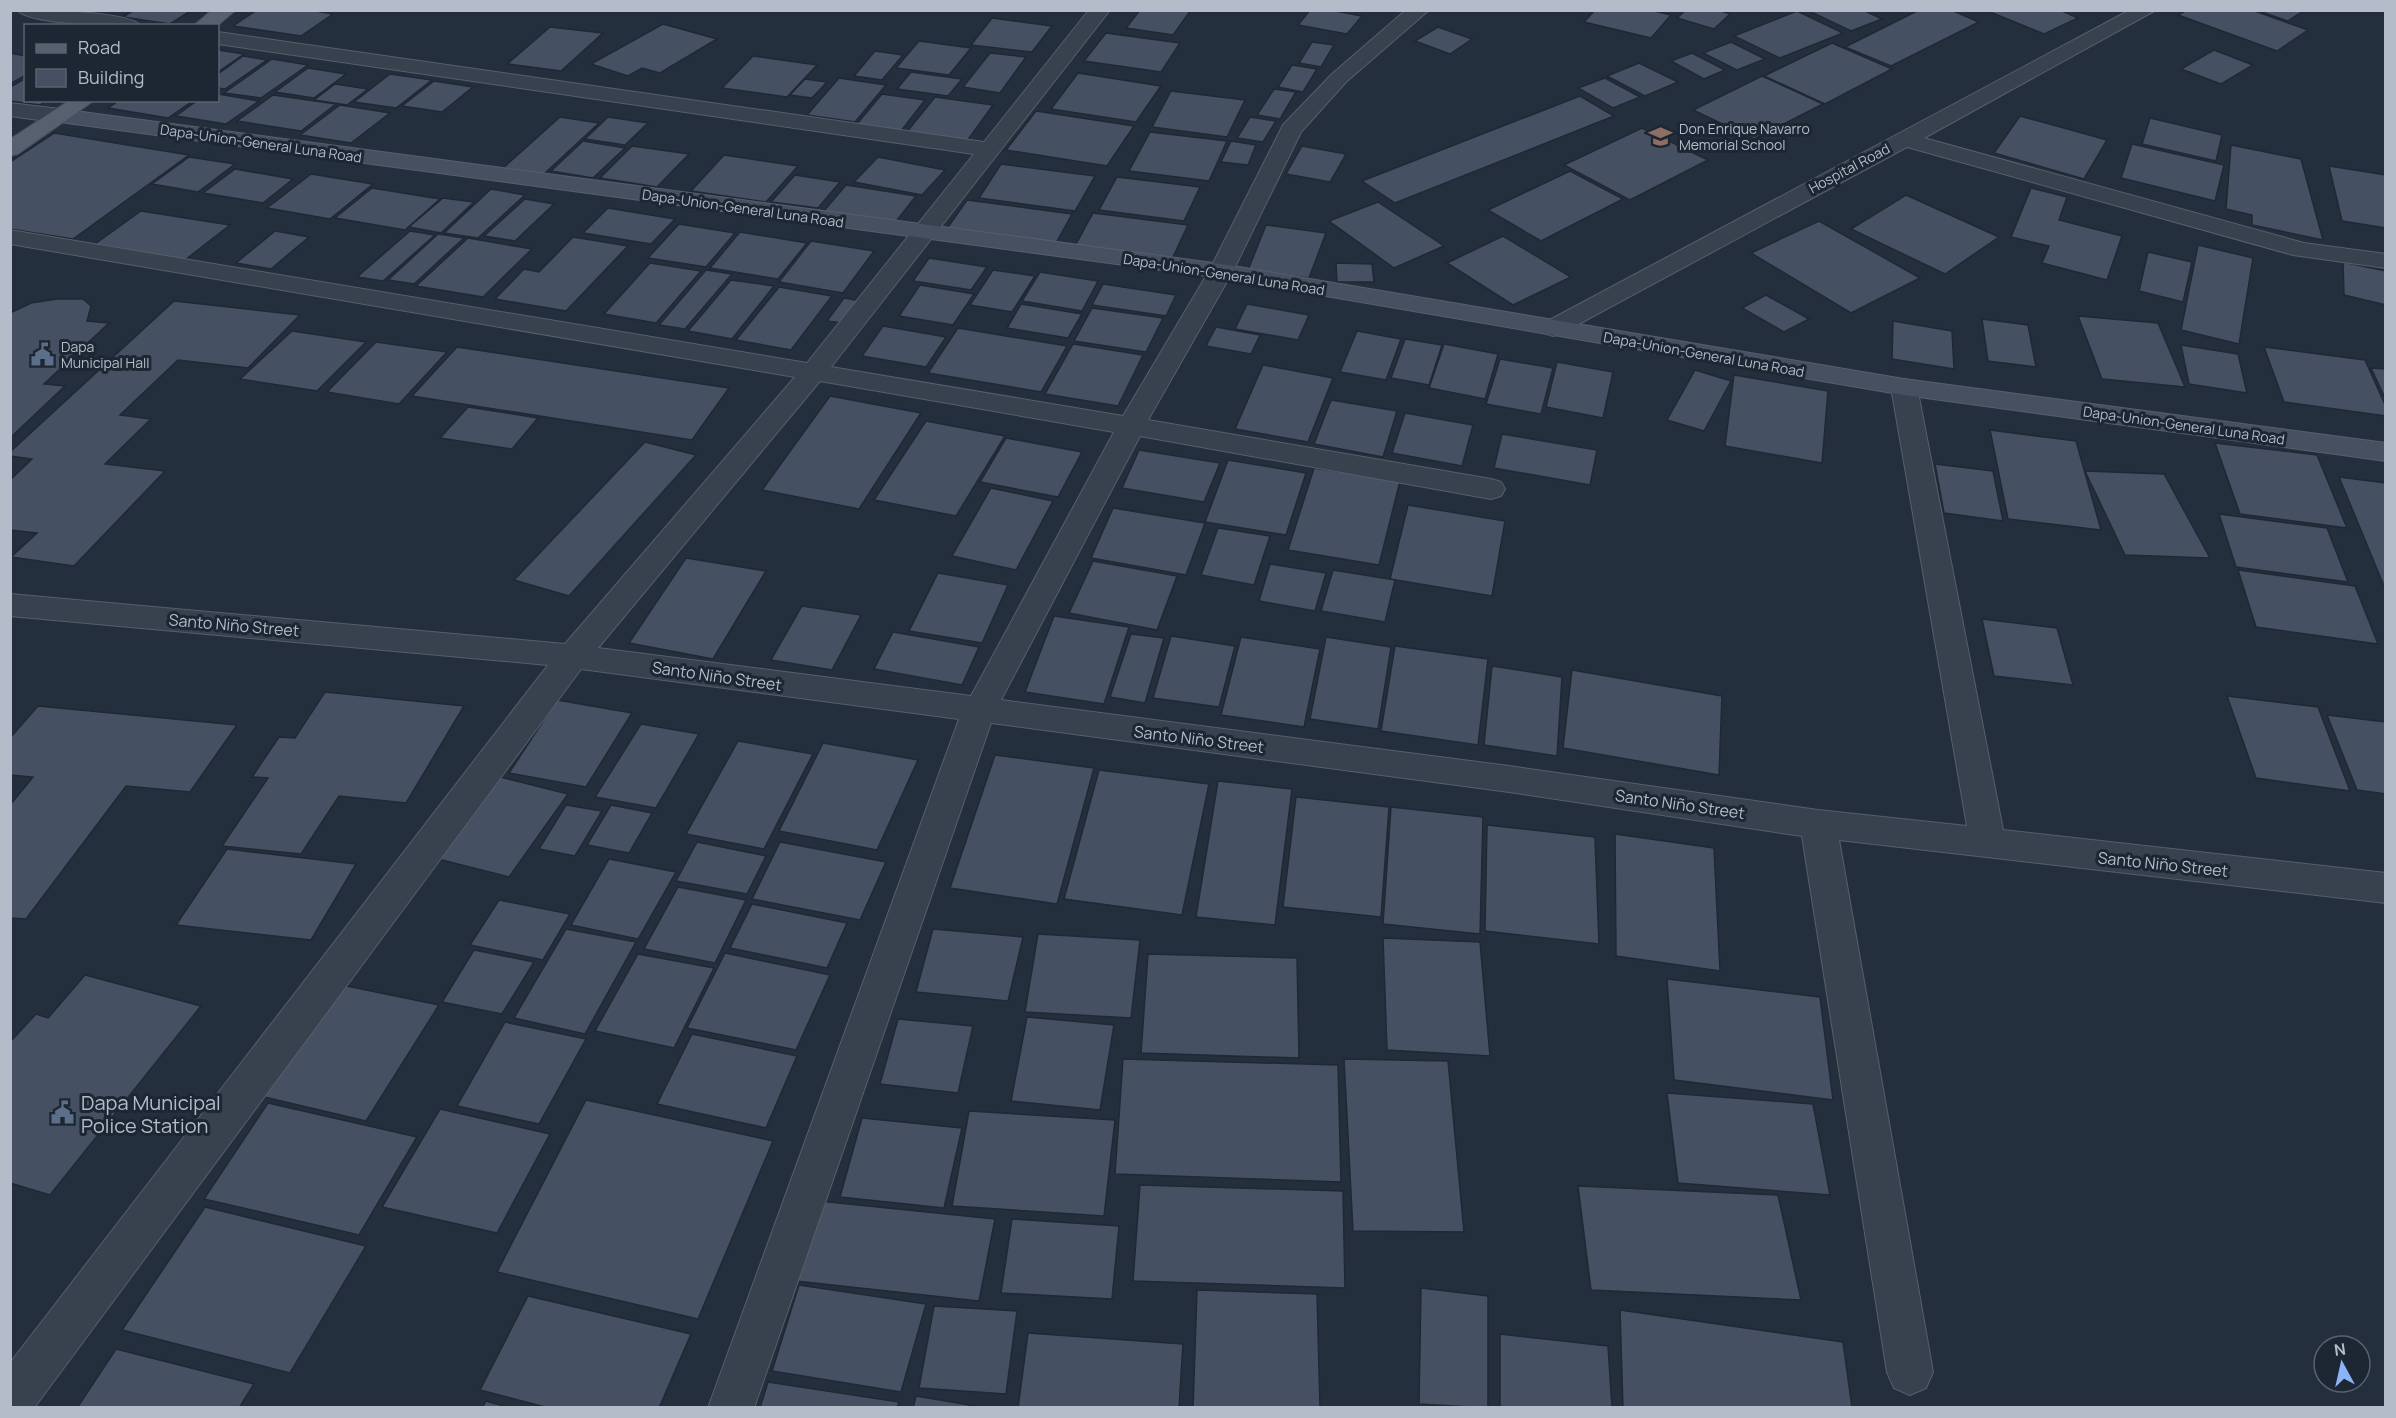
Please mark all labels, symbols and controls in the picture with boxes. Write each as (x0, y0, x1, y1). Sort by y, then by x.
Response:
legend (24, 24, 219, 102)
text: Road (78, 35, 121, 59)
text: Building (78, 65, 144, 89)
street label: Dapa-Union-General Luna Road (159, 119, 363, 167)
place label: Don Enrique Navarro Memorial School (1679, 119, 1810, 154)
school or university icon: Don Enrique Navarro Memorial School (1648, 123, 1674, 149)
street label: Hospital Road (1805, 139, 1893, 197)
street label: Dapa-Union-General Luna Road (641, 184, 845, 232)
street label: Dapa-Union-General Luna Road (1122, 249, 1326, 299)
street label: Dapa-Union-General Luna Road (1602, 327, 1806, 381)
place label: Dapa Municipal Hall (61, 337, 150, 372)
public building icon: Dapa Municipal Hall (30, 341, 56, 367)
street label: Dapa-Union-General Luna Road (2082, 401, 2286, 449)
street label: Santo Niño Street (168, 608, 300, 642)
street label: Santo Niño Street (651, 656, 783, 696)
street label: Santo Niño Street (1133, 720, 1265, 758)
street label: Santo Niño Street (1614, 784, 1746, 824)
street label: Santo Niño Street (2097, 846, 2229, 882)
place label: Dapa Municipal Police Station (81, 1089, 221, 1139)
public building icon: Dapa Municipal Police Station (50, 1100, 76, 1126)
north arrow (2312, 1334, 2372, 1394)
text: N (2333, 1337, 2347, 1361)

